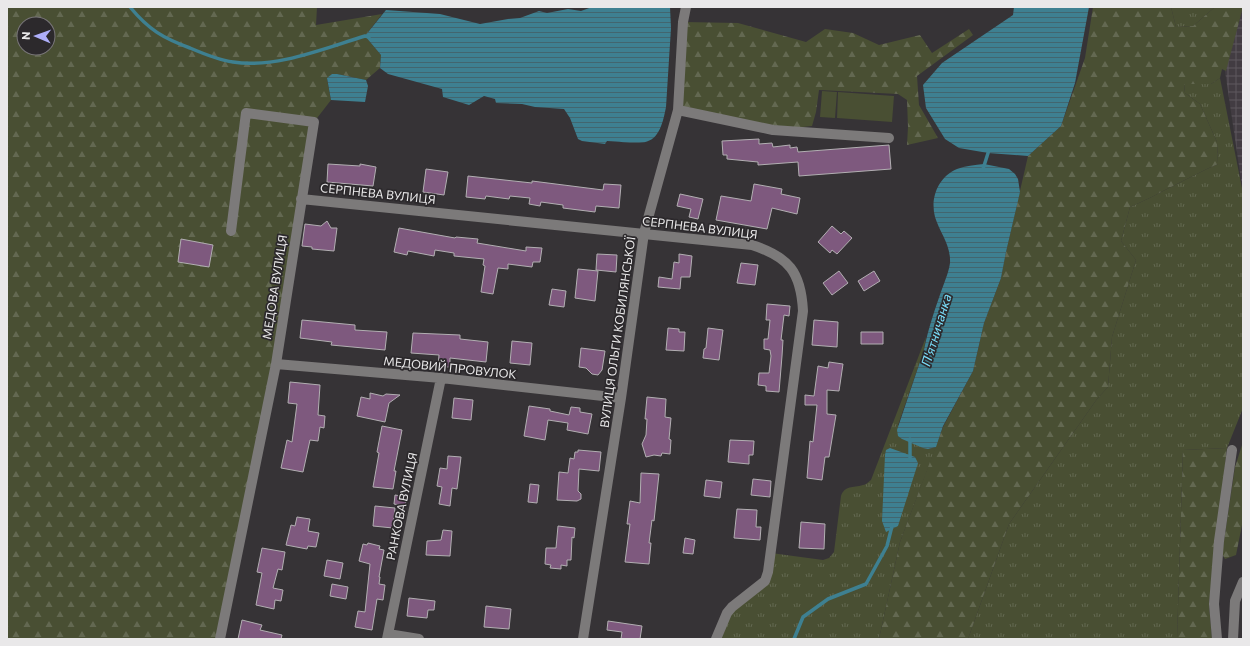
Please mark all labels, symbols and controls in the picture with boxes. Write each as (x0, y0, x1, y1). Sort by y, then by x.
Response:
north arrow (16, 16, 56, 56)
text: N (19, 31, 32, 40)
street label: СЕРПНЕВА ВУЛИЦЯ (320, 180, 436, 206)
street label: СЕРПНЕВА ВУЛИЦЯ (642, 213, 758, 241)
street label: МЕДОВА ВУЛИЦЯ (259, 234, 289, 340)
street label: ВУЛИЦЯ ОЛЬГИ КОБИЛЯНСЬКОЇ (597, 235, 637, 429)
water label: П'ятничанка (917, 292, 955, 368)
street label: МЕДОВИЙ ПРОВУЛОК (383, 353, 517, 381)
street label: РАНКОВА ВУЛИЦЯ (383, 451, 419, 561)

